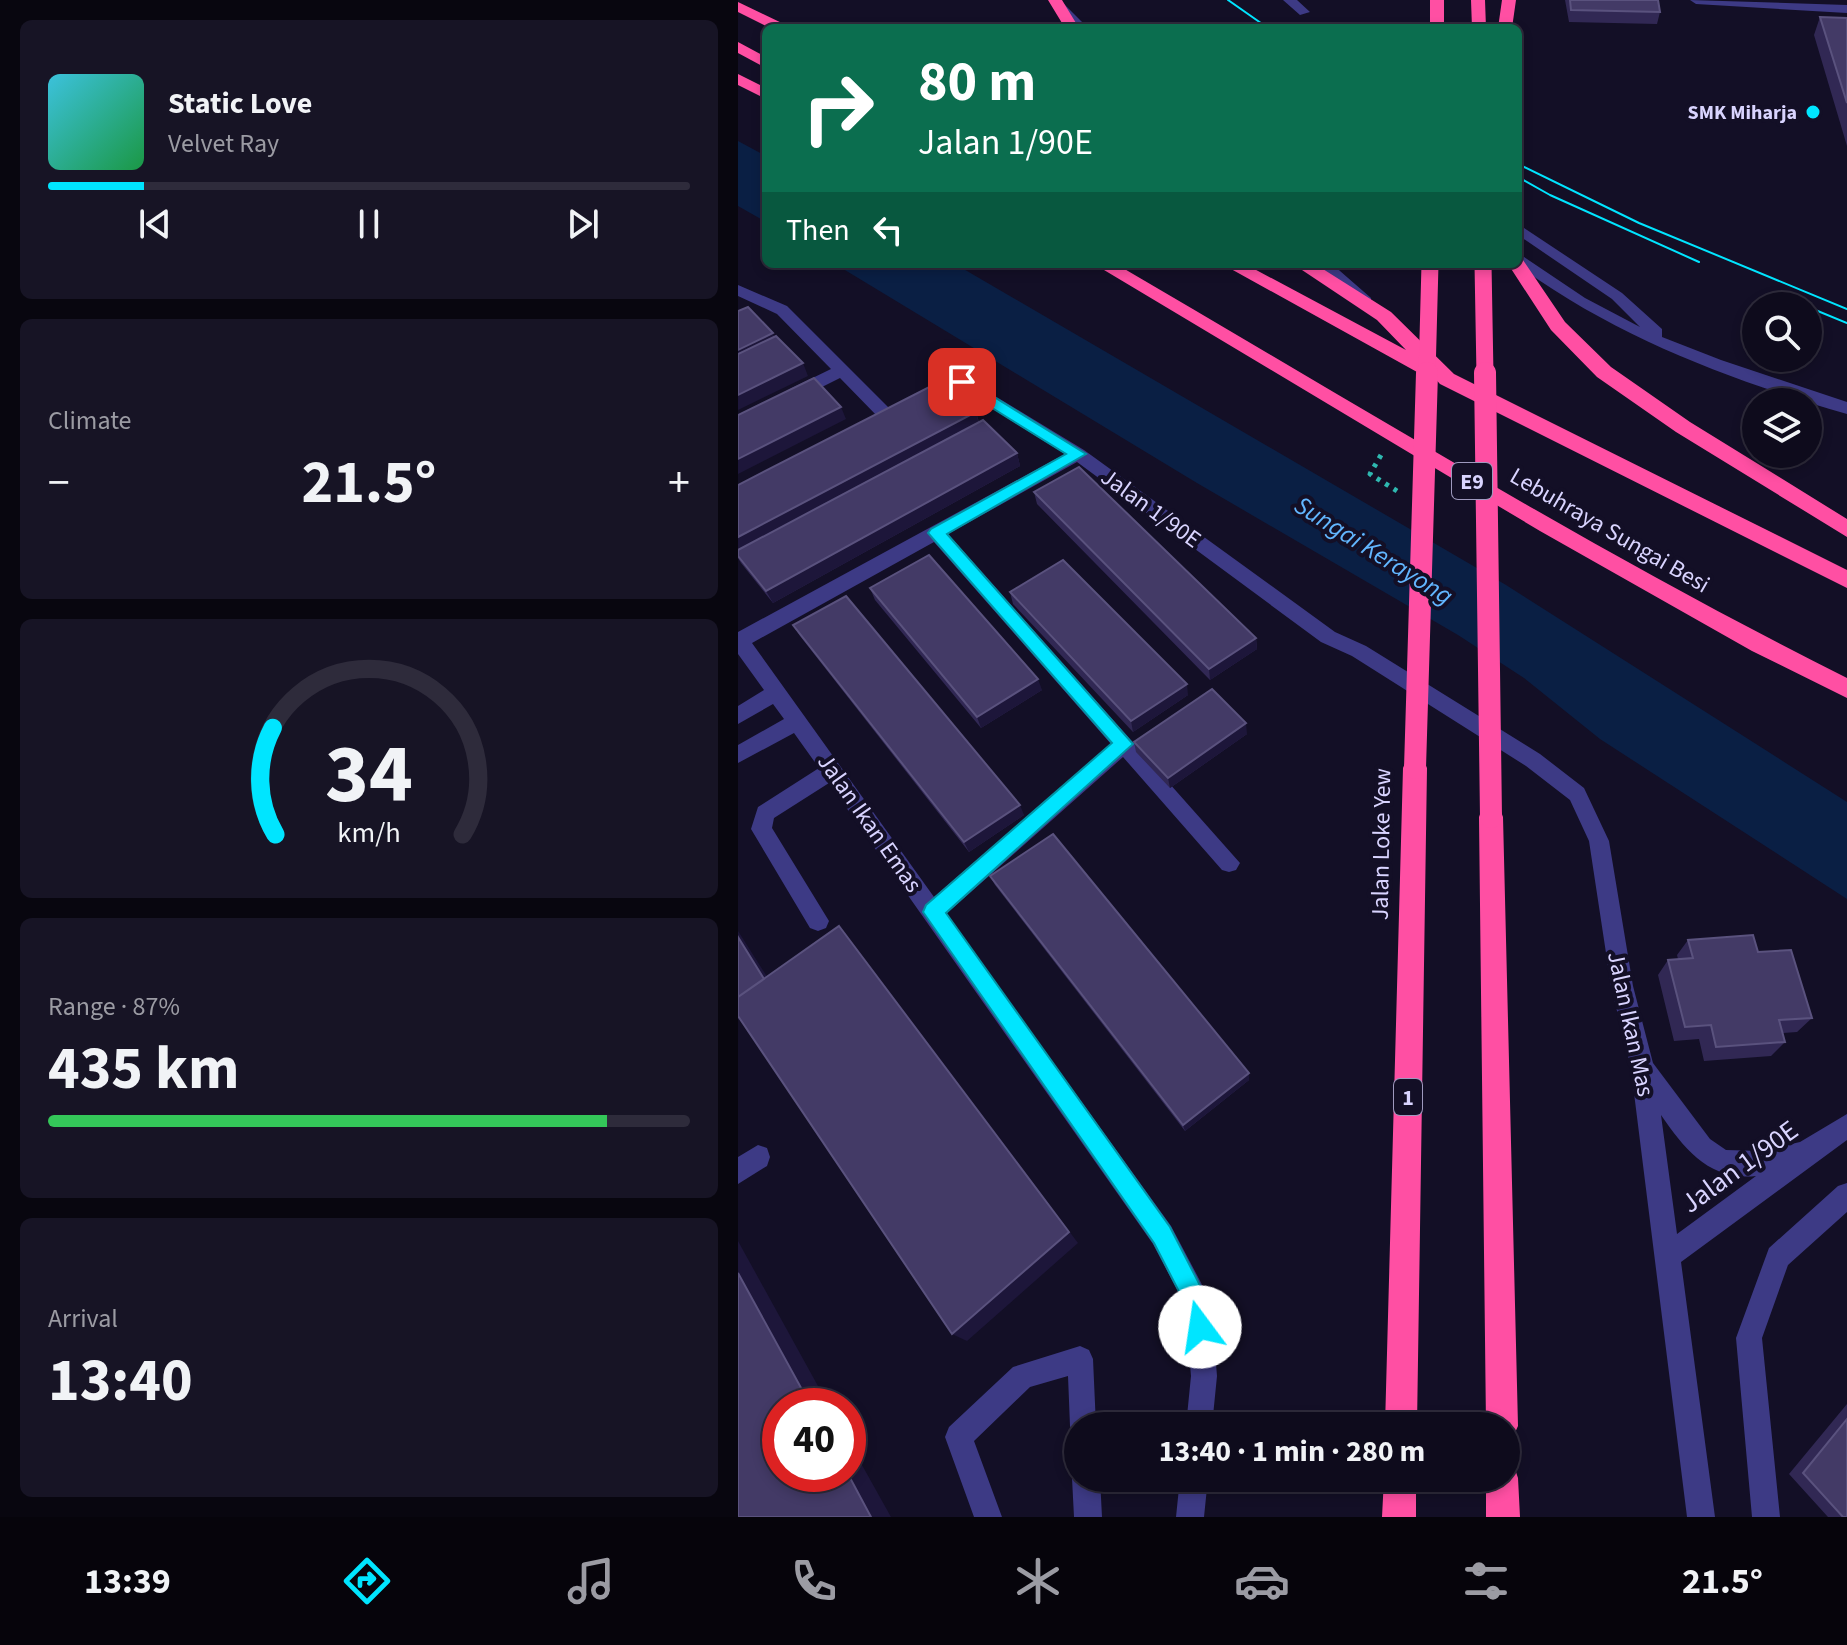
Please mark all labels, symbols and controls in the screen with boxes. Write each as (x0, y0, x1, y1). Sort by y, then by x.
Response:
text: 80 m (918, 43, 1036, 122)
icon: right (786, 56, 890, 160)
text: Static Love (168, 82, 312, 125)
place label: SMK Miharja (1688, 99, 1797, 127)
marker: SMK Miharja (1804, 103, 1822, 121)
text: Jalan 1/90E (918, 117, 1093, 168)
text: Velvet Ray (168, 125, 279, 162)
icon: previous (133, 202, 177, 246)
icon: pause (347, 202, 391, 246)
icon: next (561, 202, 605, 246)
icon: left (866, 208, 910, 252)
text: Then (786, 209, 850, 252)
map controls (1742, 292, 1822, 468)
button: search (1742, 292, 1822, 372)
pin (928, 348, 996, 416)
icon: arrive (940, 360, 984, 404)
button: layers (1742, 388, 1822, 468)
text: Climate (48, 402, 132, 439)
text: 21.5° (302, 441, 436, 526)
text: − (48, 452, 70, 515)
text: + (668, 452, 690, 515)
street label: Lebuhraya Sungai Besi (1503, 459, 1716, 602)
street label: Jalan 1/90E (1093, 460, 1208, 557)
road number: E9 (1452, 463, 1492, 499)
water label: Sungai Kerayong (1287, 487, 1460, 614)
text: 34 (325, 715, 413, 833)
street label: Jalan Ikan Emas (809, 747, 931, 900)
street label: Jalan Loke Yew (1363, 768, 1400, 920)
text: km/h (337, 813, 401, 853)
street label: Jalan Ikan Mas (1598, 948, 1663, 1100)
text: Range · 87% (48, 988, 180, 1025)
text: 435 km (48, 1027, 239, 1112)
road number: 1 (1394, 1079, 1422, 1115)
street label: Jalan 1/90E (1673, 1111, 1806, 1223)
position arrow (1158, 1285, 1242, 1369)
text: Arrival (48, 1300, 118, 1337)
text: 13:40 (48, 1339, 193, 1424)
speed limit sign: 40 (762, 1388, 866, 1492)
text: 13:40 · 1 min · 280 m (1159, 1430, 1425, 1473)
icon: directions (339, 1553, 395, 1609)
icon: music (563, 1553, 619, 1609)
icon: phone (786, 1553, 842, 1609)
icon: climate (1010, 1553, 1066, 1609)
icon: car (1234, 1553, 1290, 1609)
icon: filters (1458, 1553, 1514, 1609)
text: 13:39 (84, 1556, 171, 1607)
text: 21.5° (1682, 1556, 1763, 1607)

